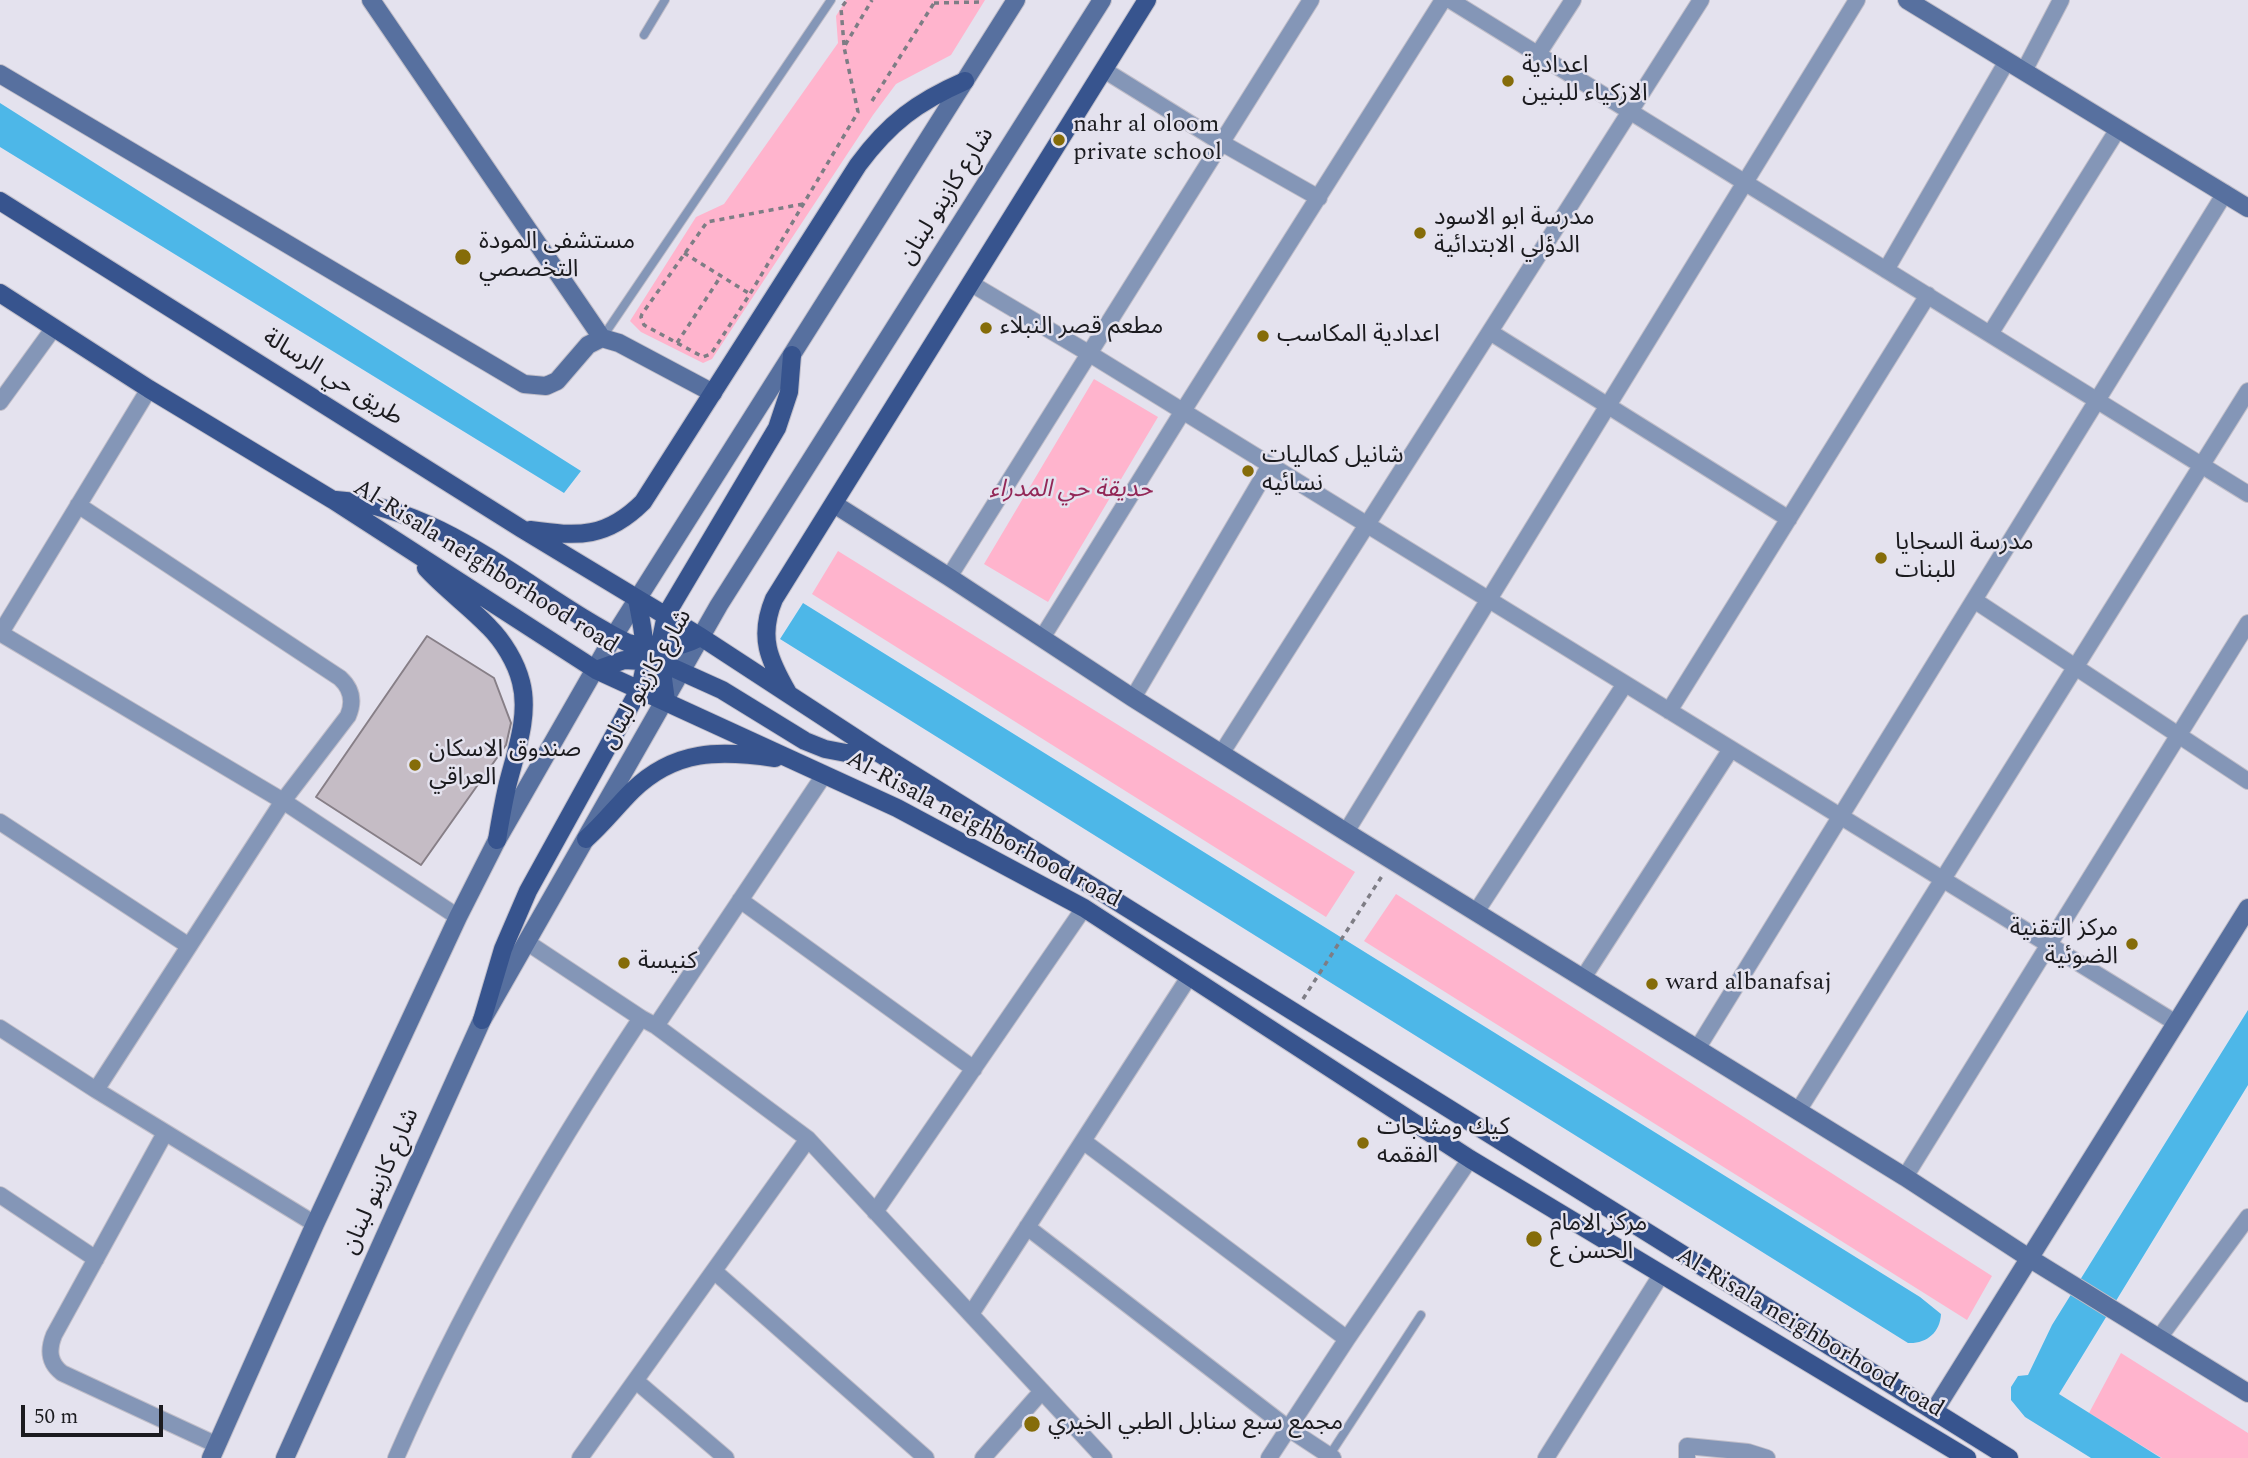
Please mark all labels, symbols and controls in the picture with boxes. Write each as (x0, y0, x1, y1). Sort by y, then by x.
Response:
place label: اعدادية الازكياء للبنين (1522, 53, 1648, 109)
marker: اعدادية الازكياء للبنين (1500, 73, 1516, 89)
place label: nahr al oloom private school (1073, 112, 1222, 168)
street label: شارع كازينو لبنان (894, 123, 1002, 271)
marker: nahr al oloom private school (1051, 132, 1067, 148)
place label: مدرسة ابو الاسود الدؤلي الابتدائية (1434, 205, 1595, 261)
marker: مدرسة ابو الاسود الدؤلي الابتدائية (1412, 225, 1428, 241)
place label: مستشفى المودة التخصصي (479, 229, 635, 285)
marker: مستشفى المودة التخصصي (453, 247, 473, 267)
place label: مطعم قصر النبلاء (1000, 314, 1163, 342)
marker: مطعم قصر النبلاء (978, 320, 994, 336)
place label: اعدادية المكاسب (1277, 322, 1440, 350)
street label: طريق حي الرسالة (257, 324, 407, 434)
marker: اعدادية المكاسب (1255, 328, 1271, 344)
place label: شانيل كماليات نسائيه (1262, 443, 1403, 499)
marker: شانيل كماليات نسائيه (1240, 463, 1256, 479)
street label: Al-Risala neighborhood road (347, 474, 623, 662)
park label: حديقة حي المدراء (989, 477, 1153, 505)
place label: مدرسة السجايا للبنات (1895, 530, 2034, 586)
marker: مدرسة السجايا للبنات (1873, 550, 1889, 566)
street label: شارع كازينو لبنان (596, 605, 700, 755)
place label: صندوق الاسكان العراقي (429, 737, 581, 793)
street label: Al-Risala neighborhood road (841, 746, 1125, 916)
marker: صندوق الاسكان العراقي (407, 757, 423, 773)
place label: مركز التقنية الضوئية (2010, 916, 2118, 972)
marker: مركز التقنية الضوئية (2124, 936, 2140, 952)
place label: كنيسة (638, 949, 697, 977)
marker: كنيسة (616, 955, 632, 971)
place label: ward albanafsaj (1666, 970, 1832, 998)
marker: ward albanafsaj (1644, 976, 1660, 992)
street label: شارع كازينو لبنان (337, 1105, 427, 1259)
place label: كيك ومثلجات الفقمه (1377, 1115, 1510, 1171)
marker: كيك ومثلجات الفقمه (1355, 1135, 1371, 1151)
place label: مركز الامام الحسن ع (1550, 1211, 1647, 1267)
marker: مركز الامام الحسن ع (1524, 1229, 1544, 1249)
street label: Al-Risala neighborhood road (1670, 1243, 1948, 1425)
scale bar (24, 1392, 166, 1436)
text: 50 m (34, 1401, 78, 1433)
place label: مجمع سبع سنابل الطبي الخيري (1048, 1410, 1343, 1438)
marker: مجمع سبع سنابل الطبي الخيري (1022, 1414, 1042, 1434)

